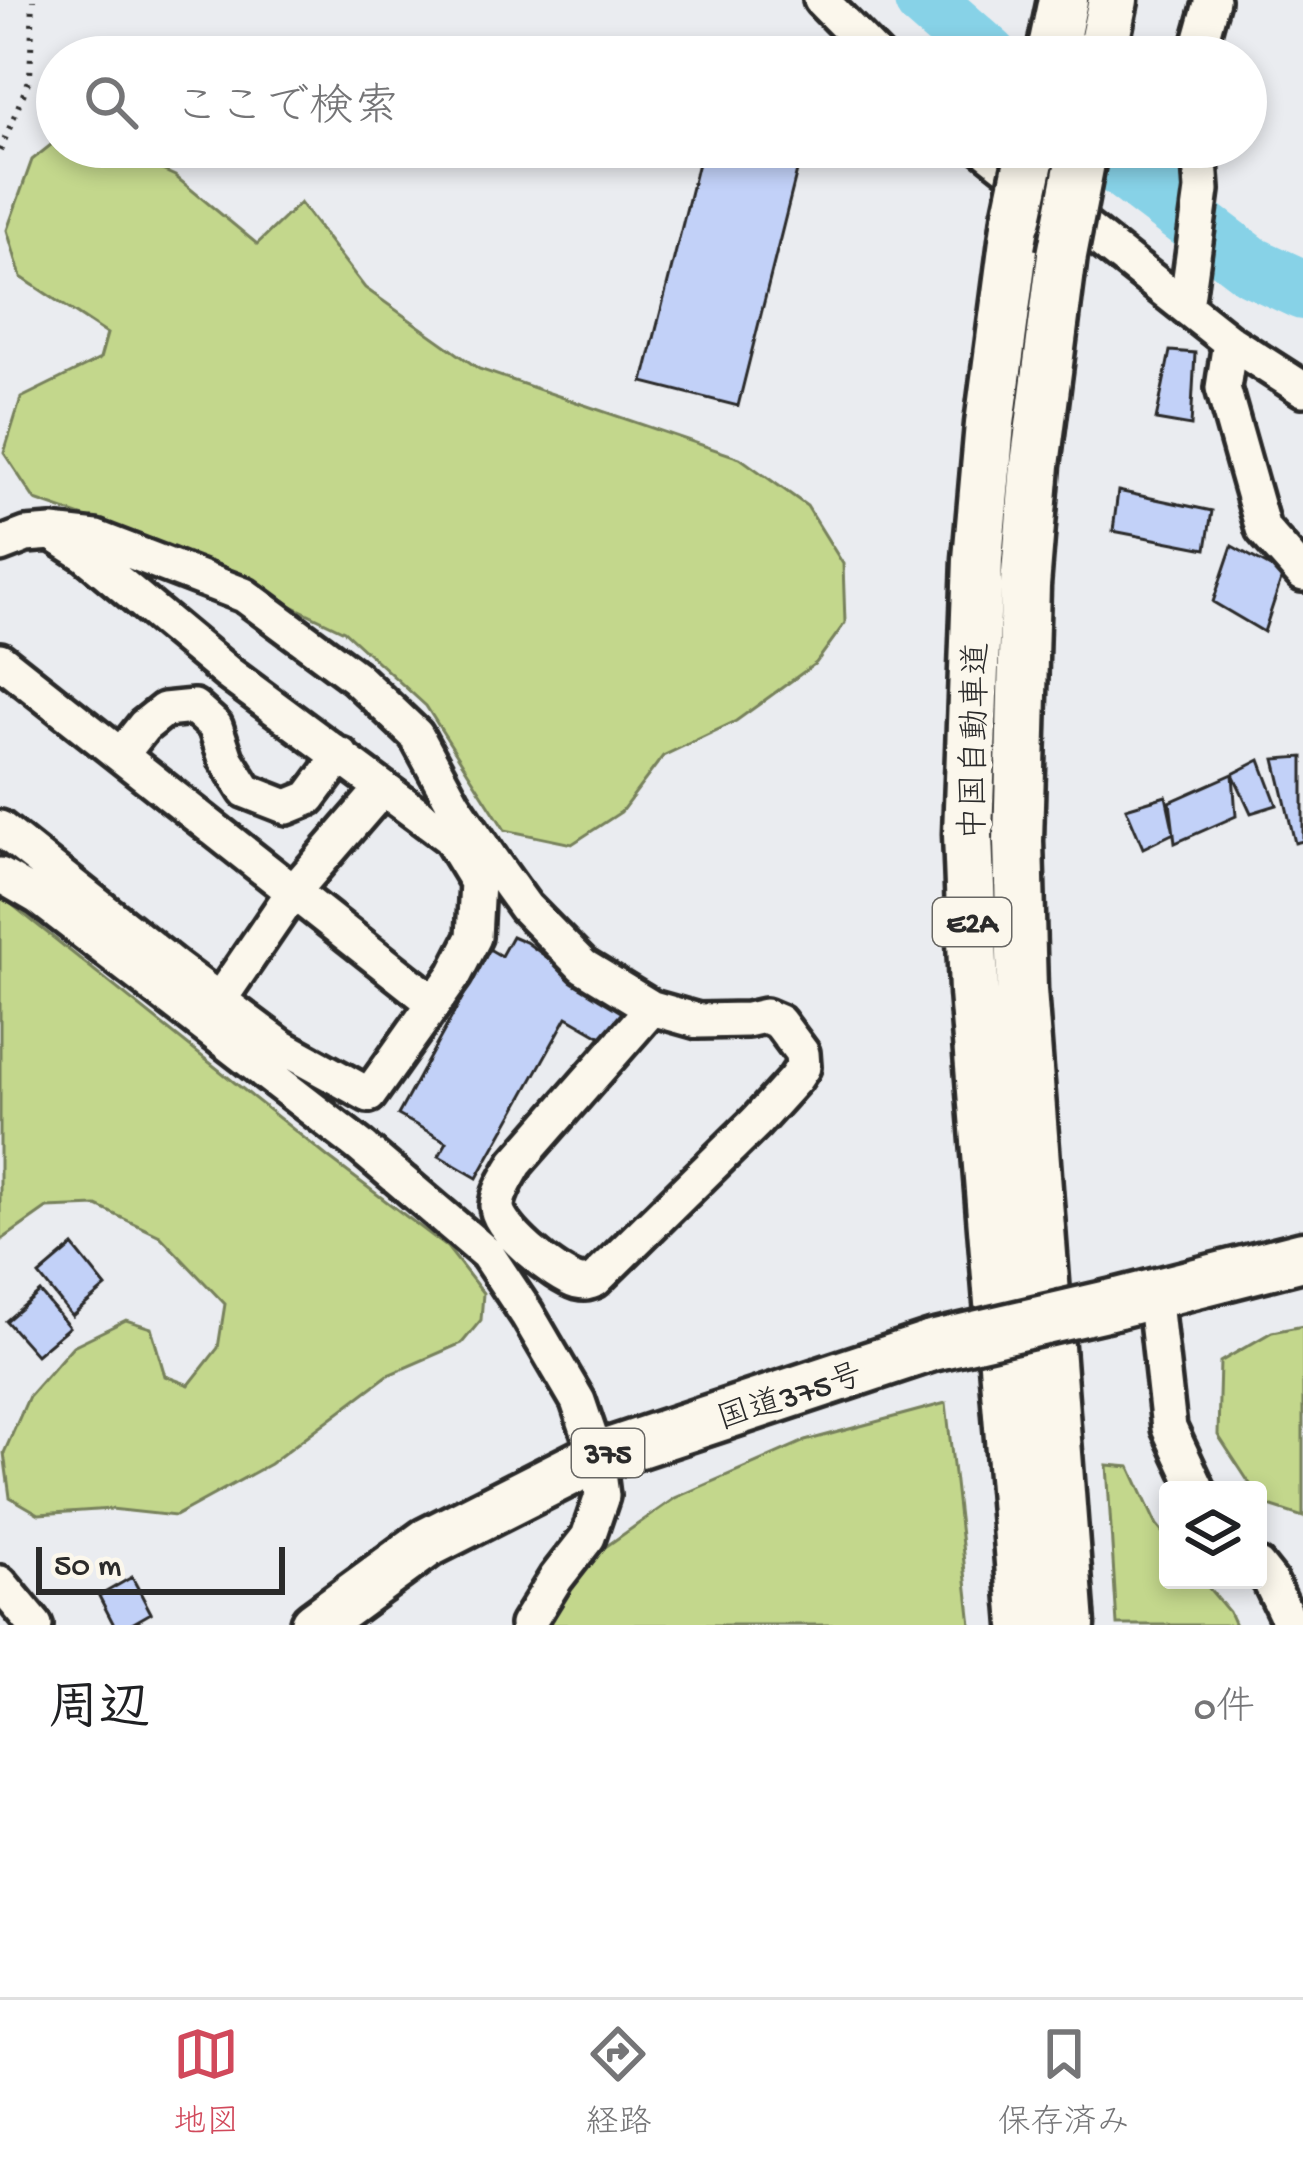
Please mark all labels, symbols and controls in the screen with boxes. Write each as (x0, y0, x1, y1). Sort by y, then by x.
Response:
search box (36, 36, 1267, 168)
icon: search (78, 69, 144, 135)
text: ここで検索 (174, 84, 399, 137)
street label: 中国自動車道 (954, 642, 999, 840)
road number: E2A (933, 898, 1011, 946)
street label: 国道375号 (713, 1356, 868, 1441)
road number: 375 (572, 1429, 644, 1477)
map controls (1159, 1481, 1267, 1589)
button: layers (1159, 1481, 1267, 1589)
scale bar (36, 1541, 285, 1594)
text: 50 m (54, 1549, 121, 1587)
text: 周辺 (48, 1683, 150, 1743)
text: 0件 (1194, 1688, 1255, 1734)
tab: 地図 (173, 2021, 239, 2144)
tab: 経路 (585, 2021, 651, 2144)
tab: 保存済み (998, 2021, 1130, 2144)

